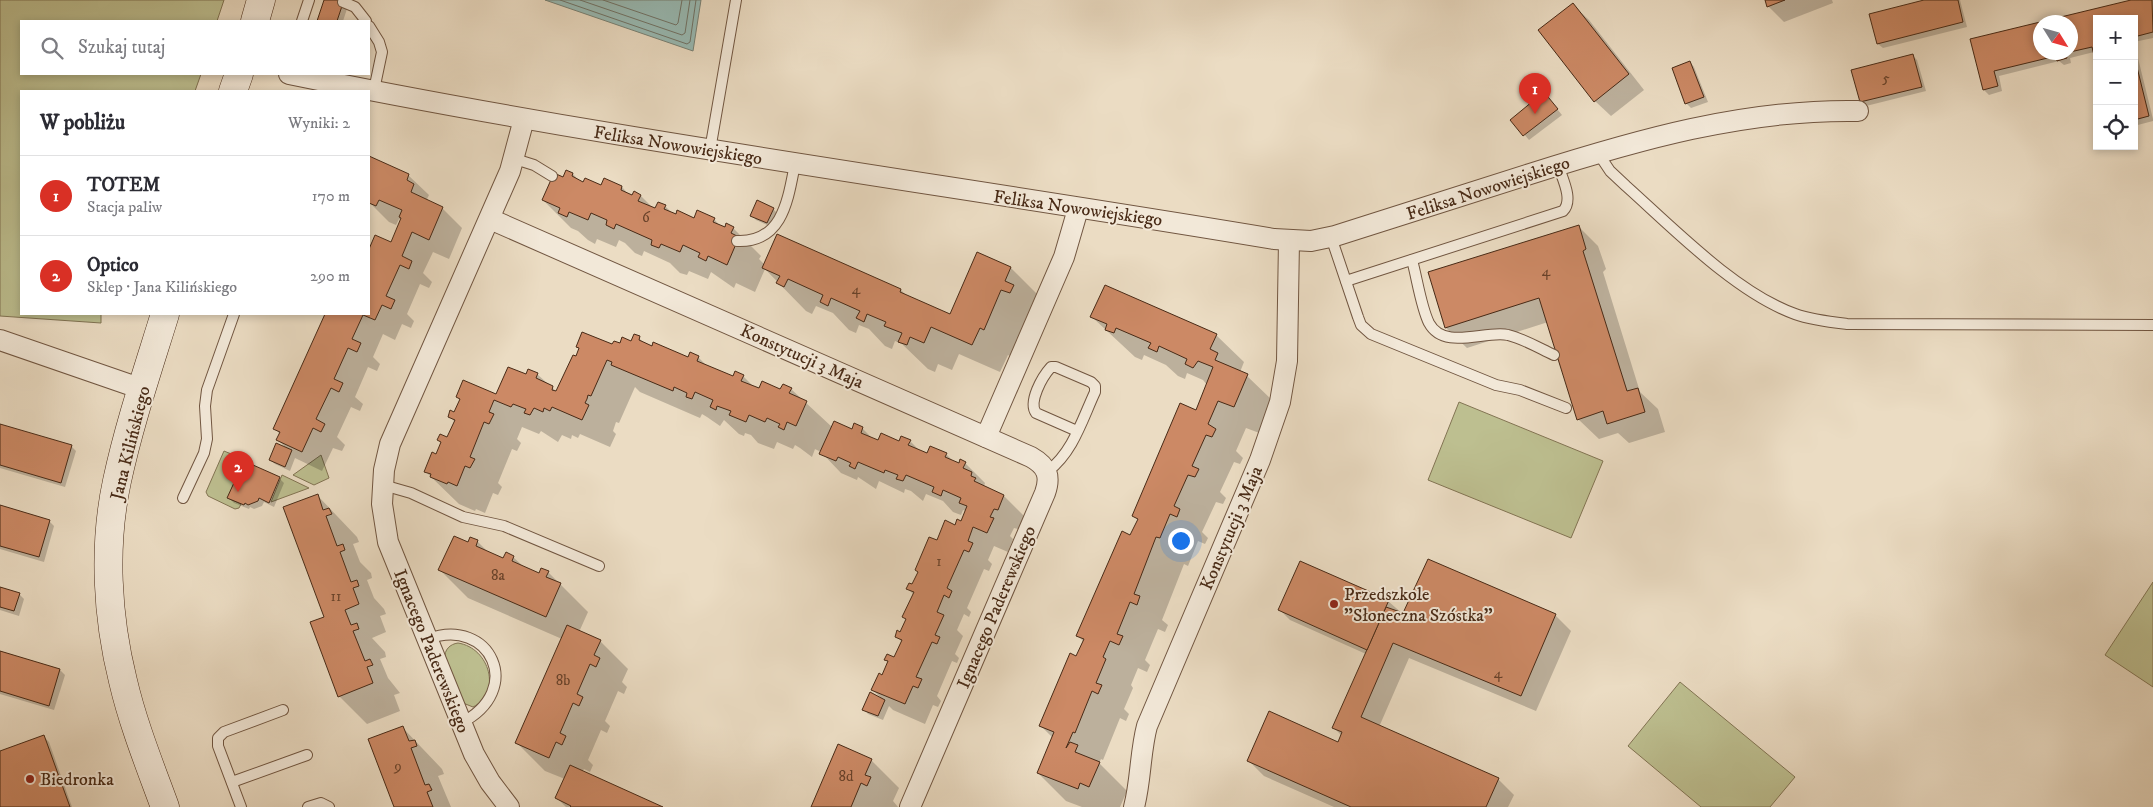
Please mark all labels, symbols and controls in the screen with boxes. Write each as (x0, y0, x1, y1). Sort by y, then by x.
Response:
north arrow (2033, 15, 2078, 60)
map controls (2093, 15, 2138, 150)
button: + (2093, 15, 2138, 60)
search box (20, 20, 370, 75)
icon: search (38, 34, 66, 62)
text: Szukaj tutaj (78, 36, 165, 59)
button: − (2093, 60, 2138, 105)
house number: 5 (1882, 69, 1890, 88)
pin: 1 (1519, 73, 1551, 114)
button: locate (2093, 105, 2138, 150)
text: W pobliżu (40, 110, 125, 136)
text: Wyniki: 2 (288, 113, 350, 133)
street label: Feliksa Nowowiejskiego (592, 122, 764, 170)
street label: Feliksa Nowowiejskiego (1404, 152, 1573, 226)
text: TOTEM (87, 174, 160, 197)
text: 1 (53, 186, 59, 206)
text: 170 m (312, 186, 350, 206)
street label: Feliksa Nowowiejskiego (992, 186, 1164, 232)
text: Stacja paliw (87, 197, 162, 217)
house number: 6 (642, 208, 651, 227)
text: Optico (87, 254, 138, 277)
house number: 4 (1542, 262, 1551, 281)
text: 2 (52, 266, 60, 286)
text: 290 m (310, 266, 350, 286)
text: Sklep · Jana Kilińskiego (87, 277, 237, 297)
house number: 4 (852, 280, 861, 299)
street label: Konstytucji 3 Maja (737, 320, 867, 394)
street label: Jana Kilińskiego (106, 384, 156, 504)
pin: 2 (222, 451, 254, 492)
street label: Konstytucji 3 Maja (1196, 463, 1268, 594)
street label: Ignacego Paderewskiego (953, 523, 1041, 692)
your location (1168, 528, 1194, 554)
house number: 1 (936, 552, 942, 571)
street label: Ignacego Paderewskiego (388, 566, 474, 737)
house number: 8a (491, 566, 506, 585)
place label: Przedszkole "Słoneczna Szóstka" (1344, 584, 1493, 627)
house number: 11 (330, 587, 342, 606)
marker: Przedszkole "Słoneczna Szóstka" (1328, 598, 1340, 610)
house number: 4 (1494, 664, 1503, 683)
house number: 8b (556, 671, 570, 690)
house number: 9 (393, 757, 402, 776)
house number: 8d (839, 767, 854, 786)
place label: Biedronka (40, 769, 114, 791)
marker: Biedronka (24, 773, 36, 785)

